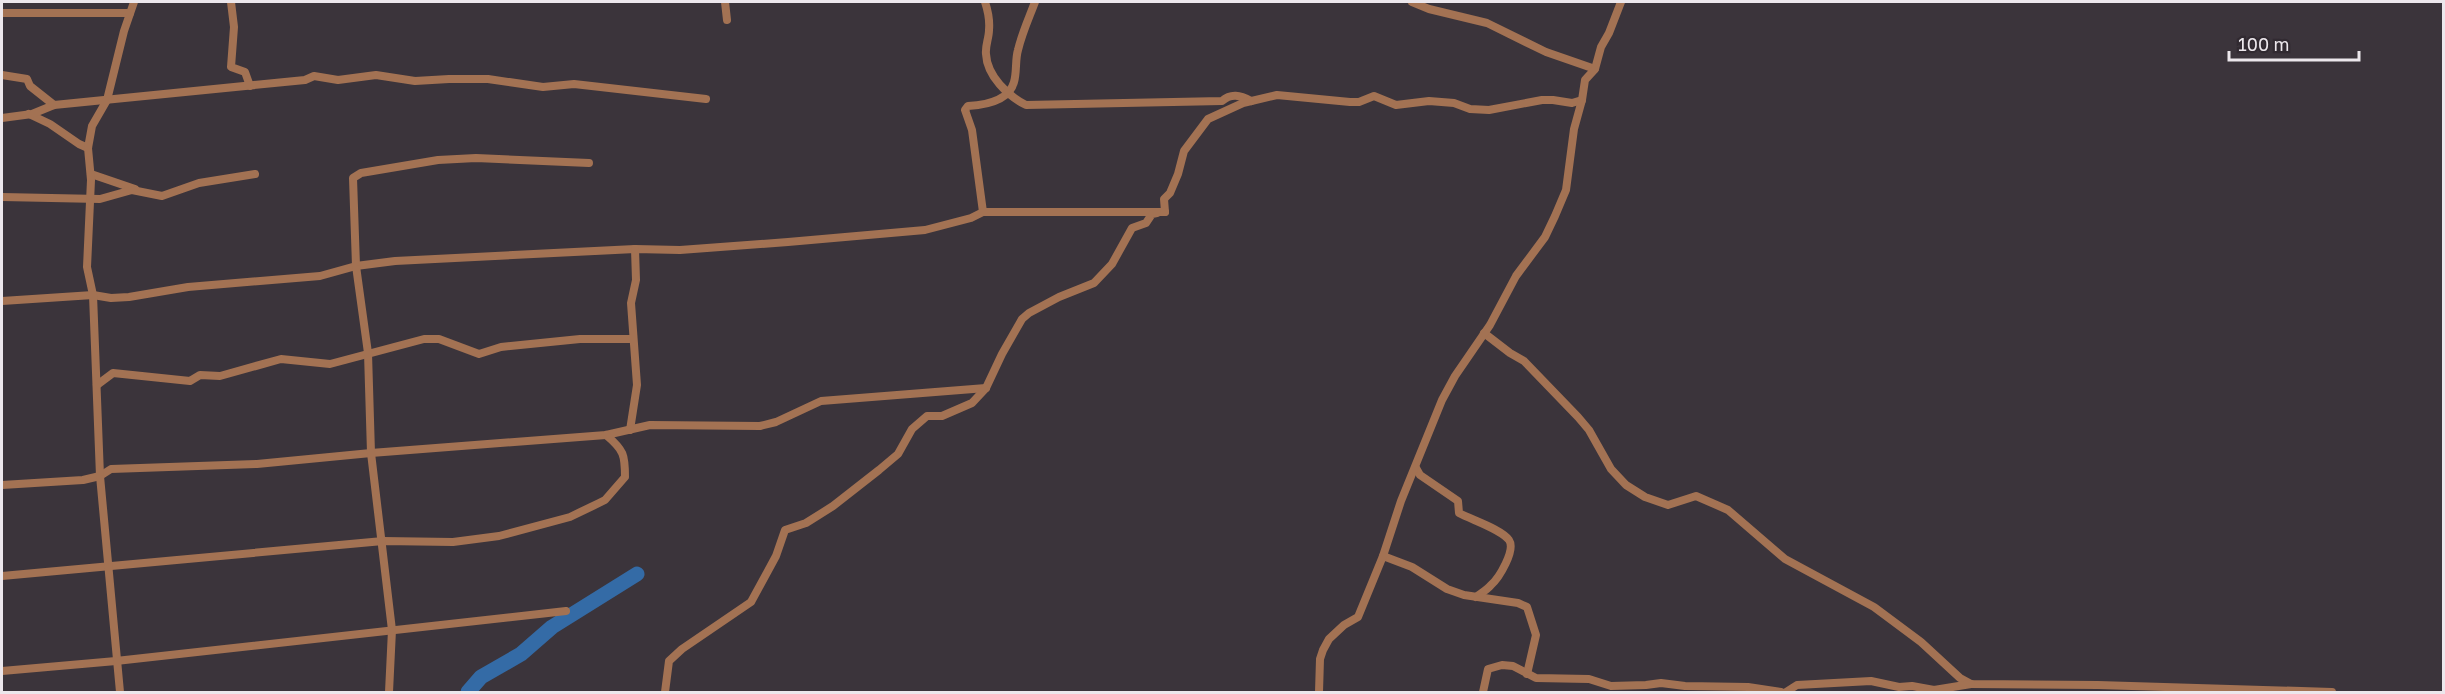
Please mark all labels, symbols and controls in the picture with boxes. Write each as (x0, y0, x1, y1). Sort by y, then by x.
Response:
scale bar (2229, 24, 2360, 62)
text: 100 m (2238, 33, 2289, 55)

